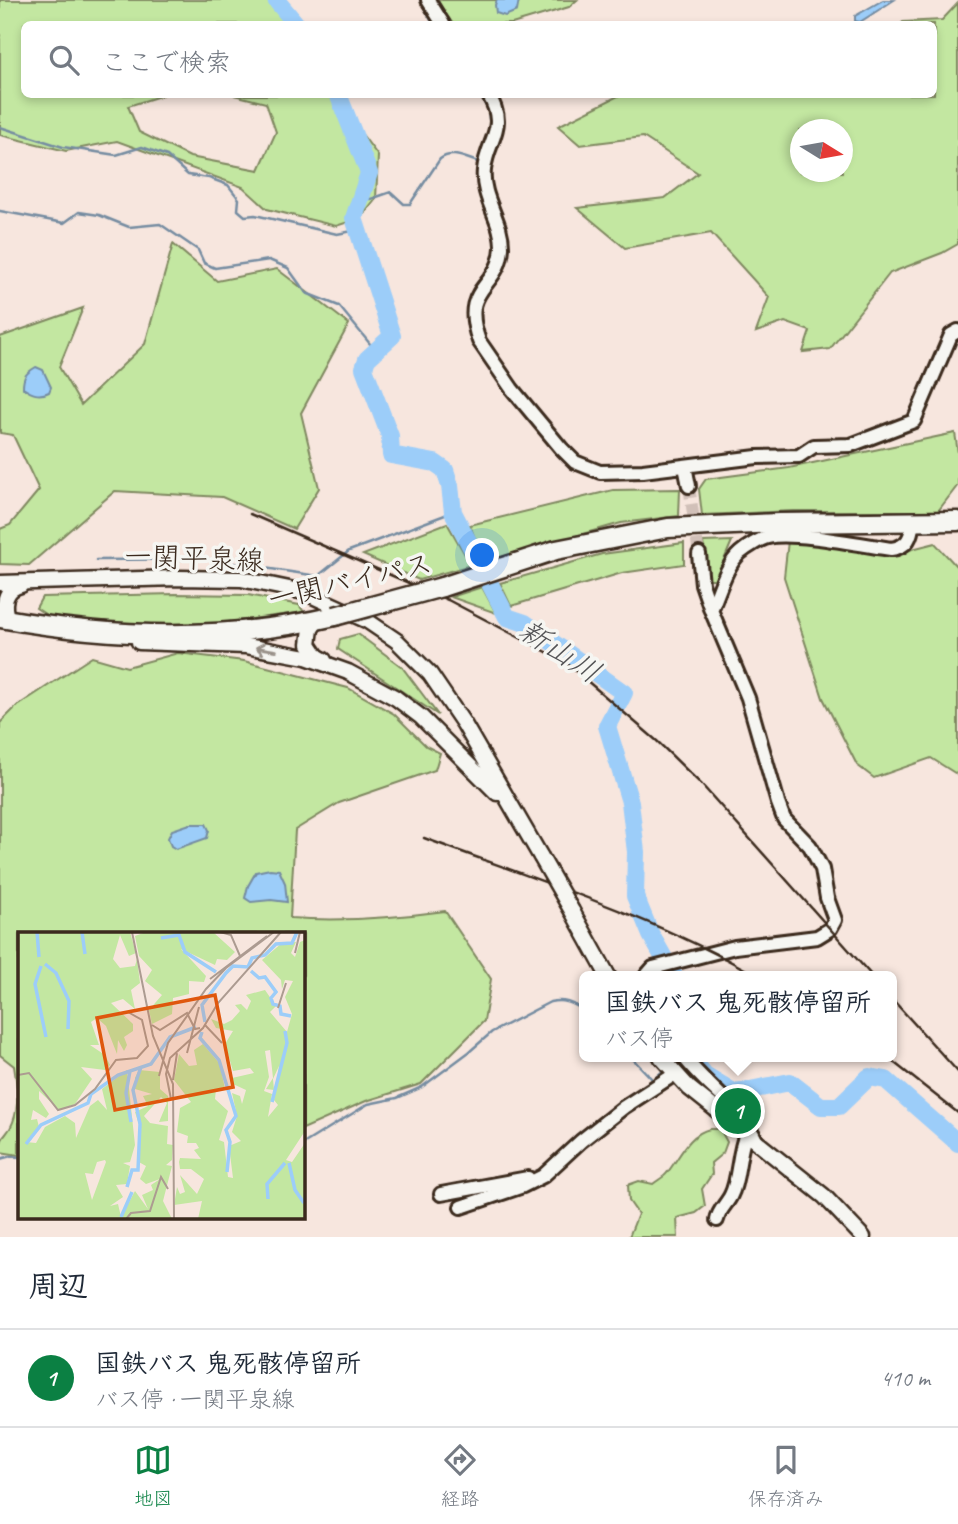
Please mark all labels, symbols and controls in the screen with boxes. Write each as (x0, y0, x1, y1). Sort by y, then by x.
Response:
search box (21, 21, 937, 98)
icon: search (45, 41, 83, 79)
text: ここで検索 (101, 46, 231, 79)
north arrow (790, 119, 853, 182)
street label: 一関平泉線 (123, 538, 265, 578)
your location (465, 538, 499, 572)
street label: 一関バイパス (264, 545, 436, 617)
water label: 新山川 (512, 611, 608, 691)
one-way arrow (255, 642, 278, 655)
inset map (18, 932, 304, 1220)
popup (579, 971, 897, 1062)
text: 国鉄バス 鬼死骸停留所 (605, 986, 871, 1019)
text: バス停 (605, 1024, 674, 1053)
pin: 1 (715, 1085, 761, 1137)
text: 周辺 (28, 1267, 88, 1305)
text: 国鉄バス 鬼死骸停留所 (95, 1347, 361, 1380)
text: 1 (46, 1364, 56, 1393)
text: 410 m (881, 1364, 930, 1393)
text: バス停 · 一関平泉線 (95, 1385, 294, 1414)
tab: 地図 (134, 1441, 172, 1511)
tab: 経路 (441, 1441, 479, 1511)
tab: 保存済み (748, 1441, 824, 1511)

